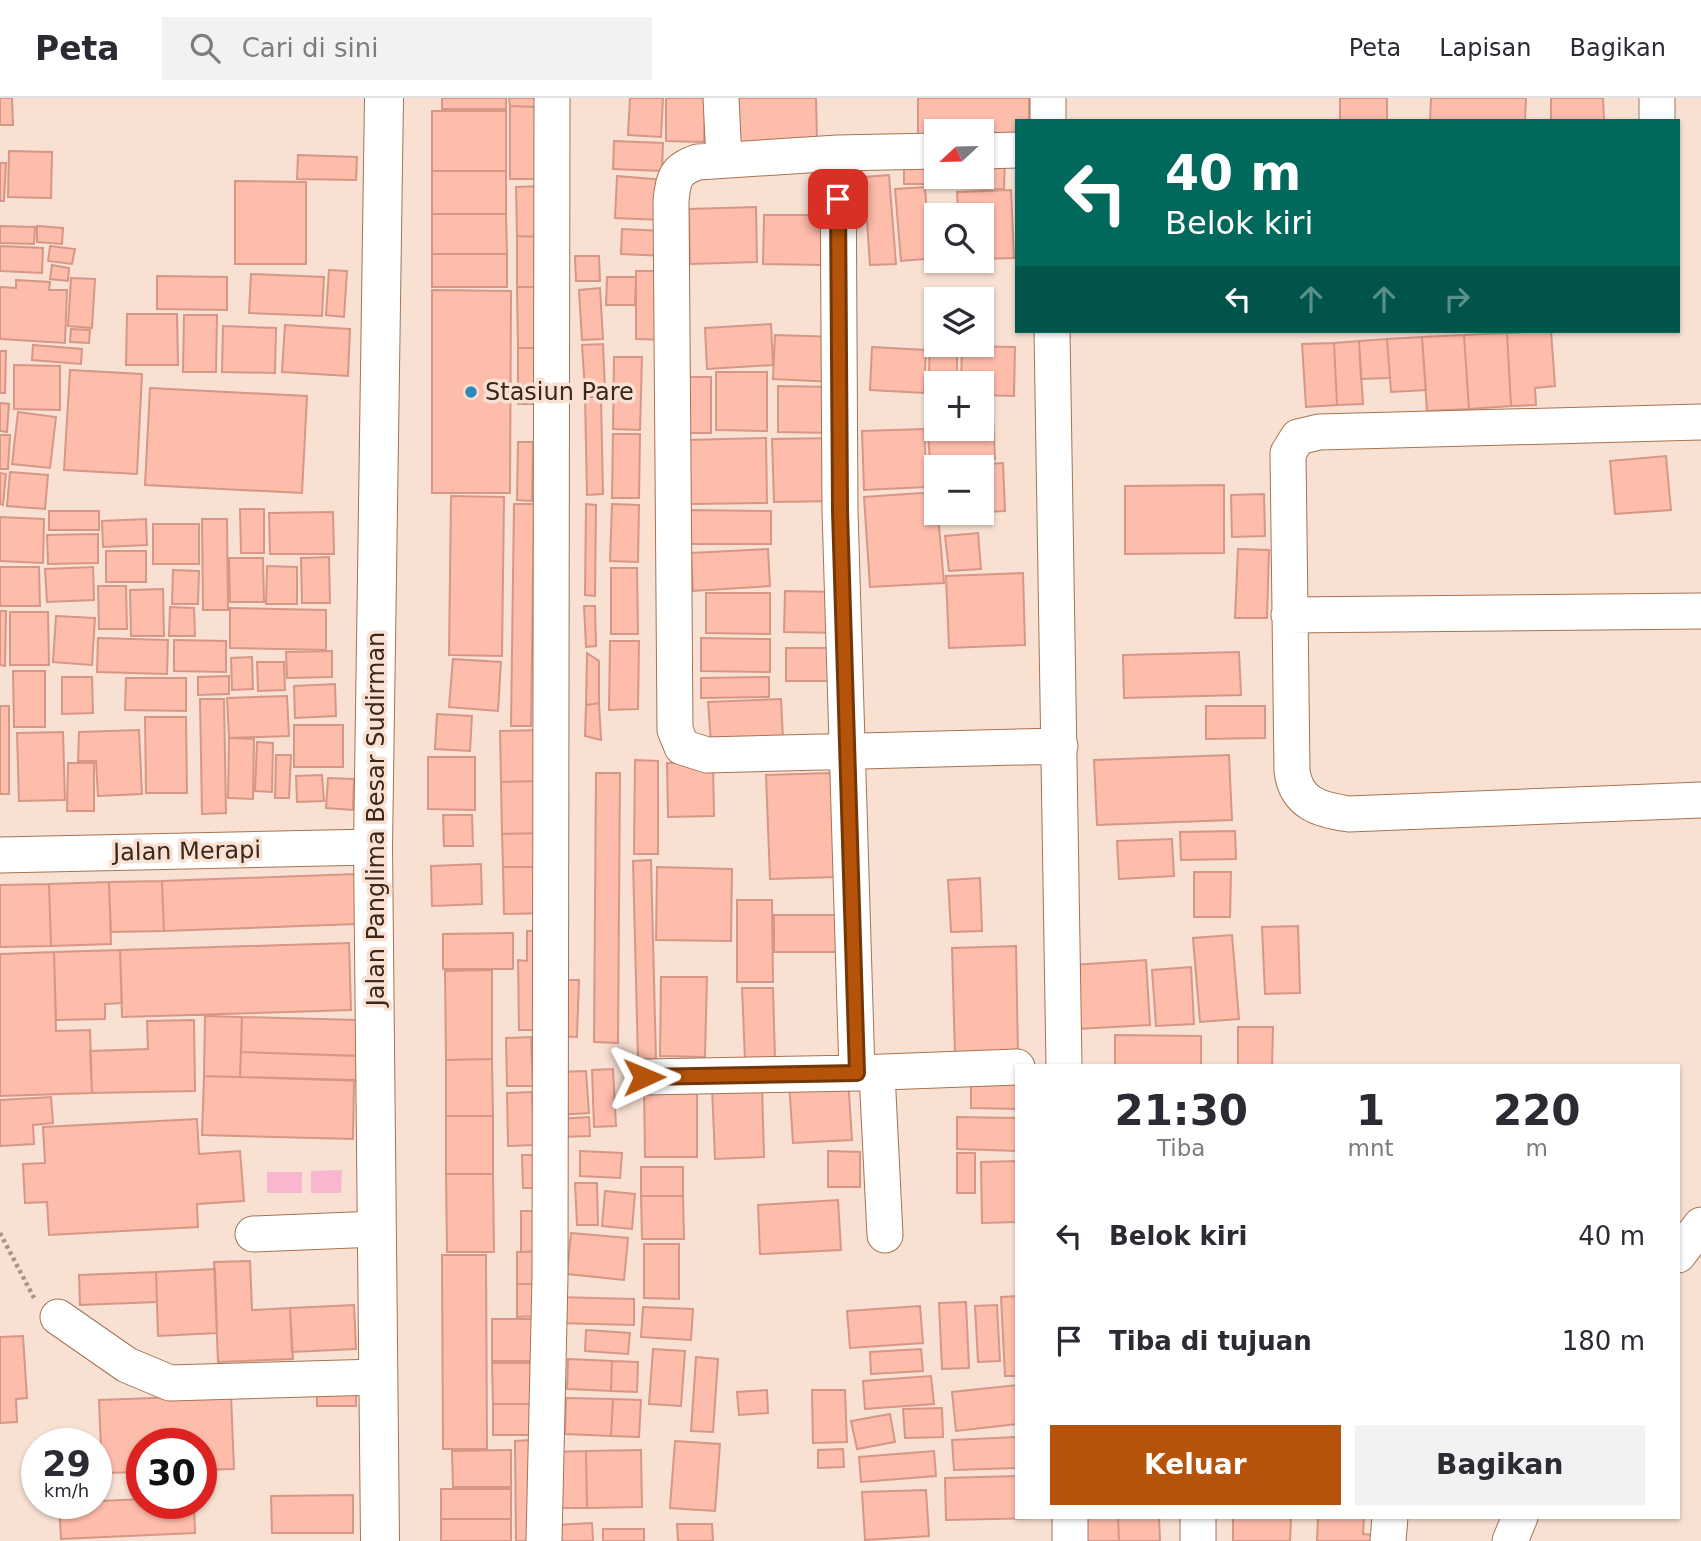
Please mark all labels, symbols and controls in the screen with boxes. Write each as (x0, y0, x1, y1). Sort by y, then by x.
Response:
search box (162, 17, 652, 80)
text: Peta (35, 29, 120, 68)
icon: search (186, 29, 224, 67)
text: Cari di sini (242, 33, 378, 63)
text: Peta (1349, 34, 1401, 62)
text: Lapisan (1439, 34, 1532, 62)
text: Bagikan (1570, 34, 1666, 62)
north arrow (924, 119, 994, 189)
map controls (924, 119, 994, 525)
text: 40 m (1165, 145, 1301, 202)
icon: left (1050, 147, 1141, 238)
pin (808, 169, 868, 229)
icon: arrive (819, 180, 857, 218)
button: search (924, 203, 994, 273)
text: Belok kiri (1165, 204, 1313, 242)
icon: left (1219, 280, 1257, 318)
icon: ahead (1292, 280, 1330, 318)
icon: ahead (1365, 280, 1403, 318)
icon: right (1438, 280, 1476, 318)
button: layers (924, 287, 994, 357)
button: + (924, 371, 994, 441)
place label: Stasiun Pare (485, 378, 634, 406)
marker: Stasiun Pare (463, 384, 479, 400)
button: − (924, 455, 994, 525)
street label: Jalan Panglima Besar Sudirman (362, 632, 390, 1008)
street label: Jalan Merapi (111, 836, 261, 866)
position arrow (607, 1040, 681, 1114)
text: 21:30 (1114, 1086, 1248, 1135)
text: 1 (1356, 1086, 1385, 1135)
text: 220 (1493, 1086, 1581, 1135)
text: Tiba (1157, 1135, 1205, 1161)
text: mnt (1348, 1135, 1394, 1161)
text: m (1526, 1135, 1548, 1161)
icon: left (1050, 1217, 1088, 1255)
text: Belok kiri (1109, 1221, 1248, 1251)
text: 40 m (1578, 1221, 1645, 1251)
icon: arrive (1050, 1322, 1088, 1360)
text: Tiba di tujuan (1109, 1326, 1312, 1356)
text: 180 m (1562, 1326, 1645, 1356)
button: Keluar (1050, 1425, 1341, 1505)
button: Bagikan (1355, 1425, 1645, 1505)
speed limit sign: 30 (126, 1428, 217, 1519)
text: 29 (42, 1444, 91, 1484)
text: km/h (44, 1480, 89, 1501)

